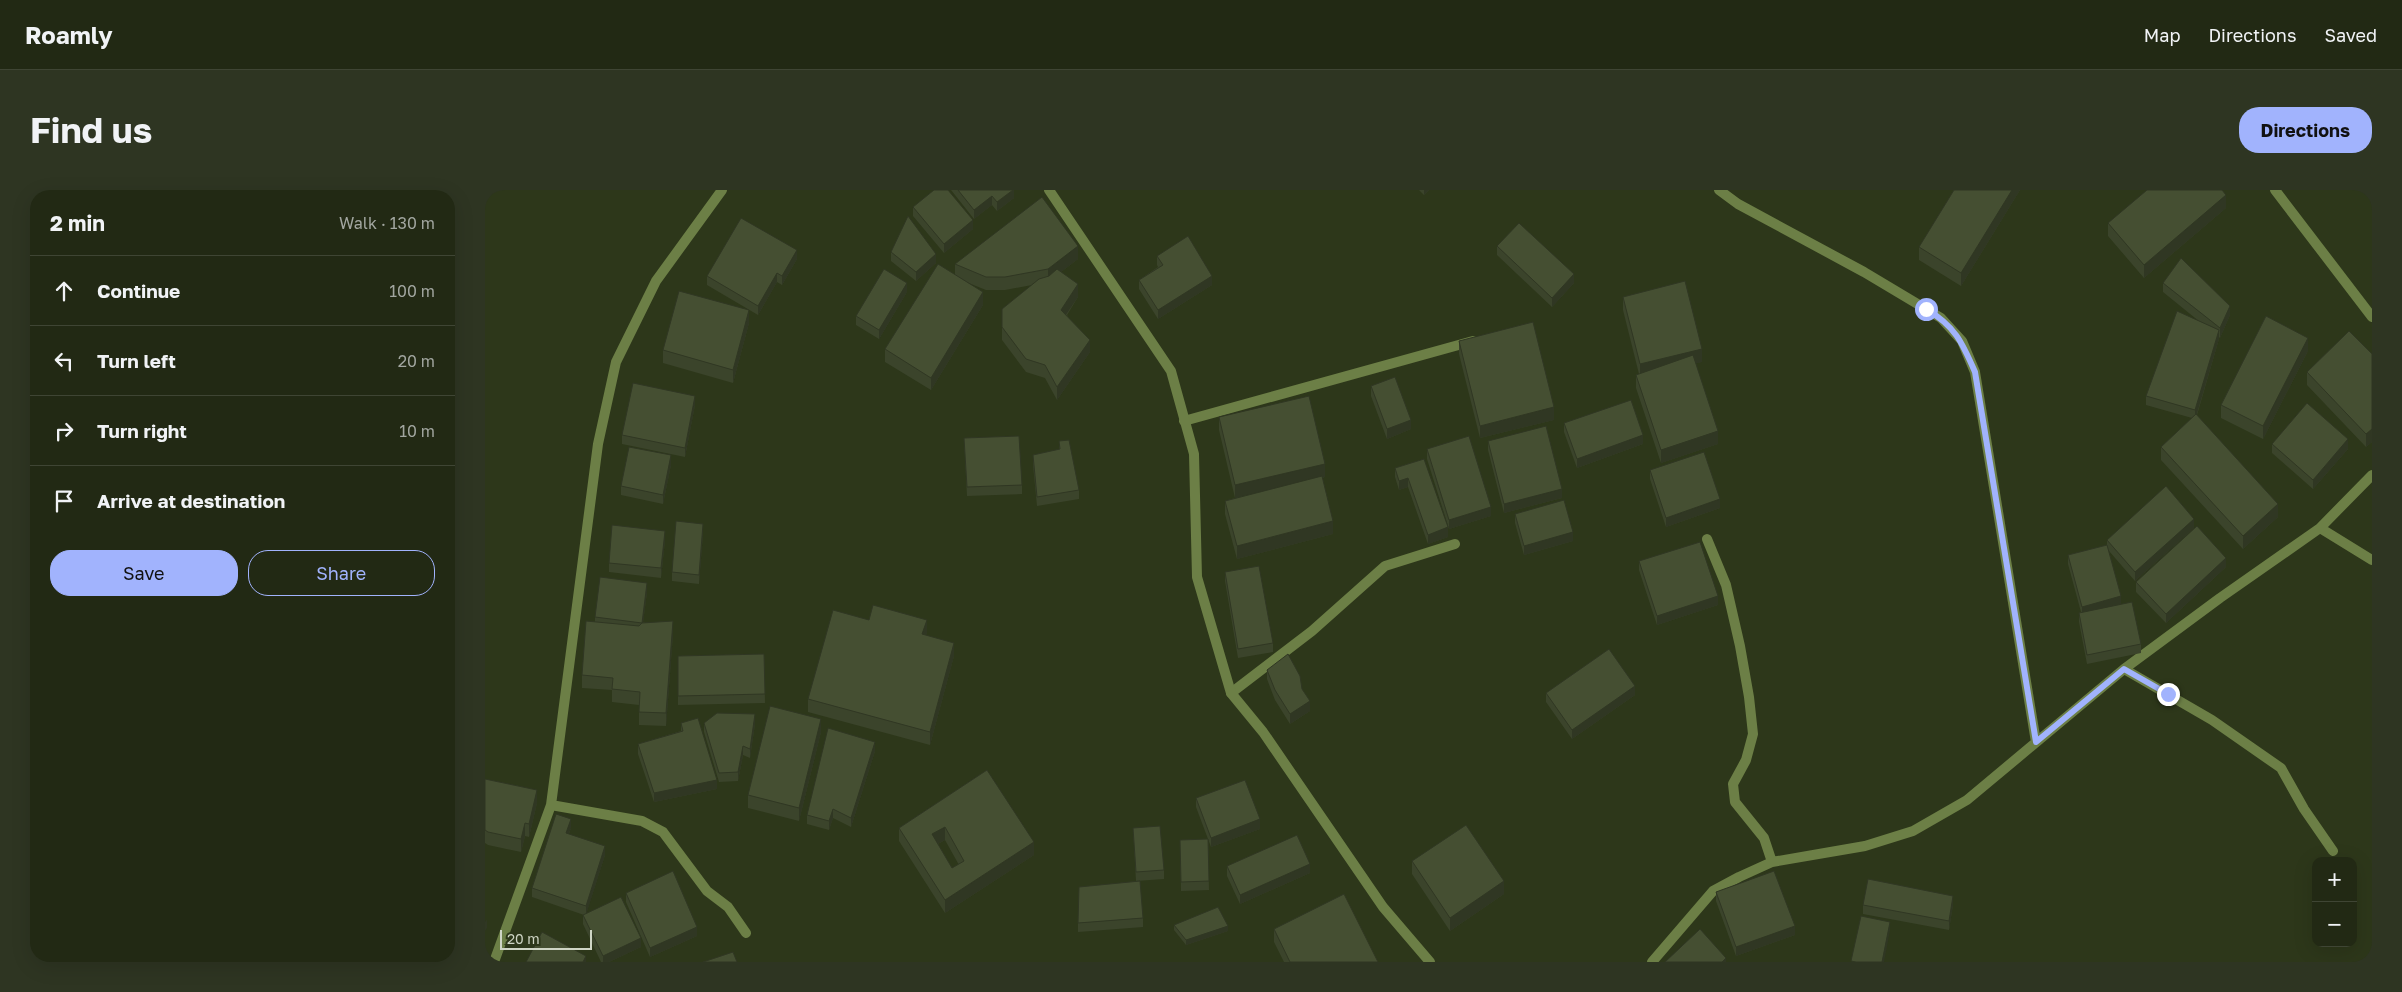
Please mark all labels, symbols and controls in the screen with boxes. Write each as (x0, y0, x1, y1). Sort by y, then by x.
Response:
text: Roamly (25, 20, 113, 49)
text: Map (2144, 24, 2180, 46)
text: Directions (2208, 24, 2296, 46)
text: Saved (2324, 24, 2377, 46)
button: Directions (2239, 107, 2372, 153)
text: Find us (30, 109, 152, 151)
text: 2 min (50, 210, 105, 236)
text: Walk · 130 m (339, 213, 435, 233)
icon: ahead (50, 277, 78, 305)
text: Continue (97, 279, 180, 302)
text: 100 m (389, 281, 435, 301)
route start (1915, 298, 1938, 321)
icon: left (50, 347, 78, 375)
text: Turn left (97, 349, 176, 372)
text: 20 m (398, 351, 435, 371)
icon: right (50, 417, 78, 445)
text: Turn right (97, 419, 187, 442)
text: 10 m (399, 421, 435, 441)
icon: arrive (50, 487, 78, 515)
text: Arrive at destination (97, 489, 285, 512)
button: Save (50, 550, 238, 596)
button: Share (248, 550, 435, 596)
route end (2157, 683, 2180, 706)
map controls (2312, 857, 2357, 947)
button: + (2312, 857, 2357, 902)
button: − (2312, 902, 2357, 947)
scale bar (500, 927, 593, 950)
text: 20 m (507, 930, 540, 947)

